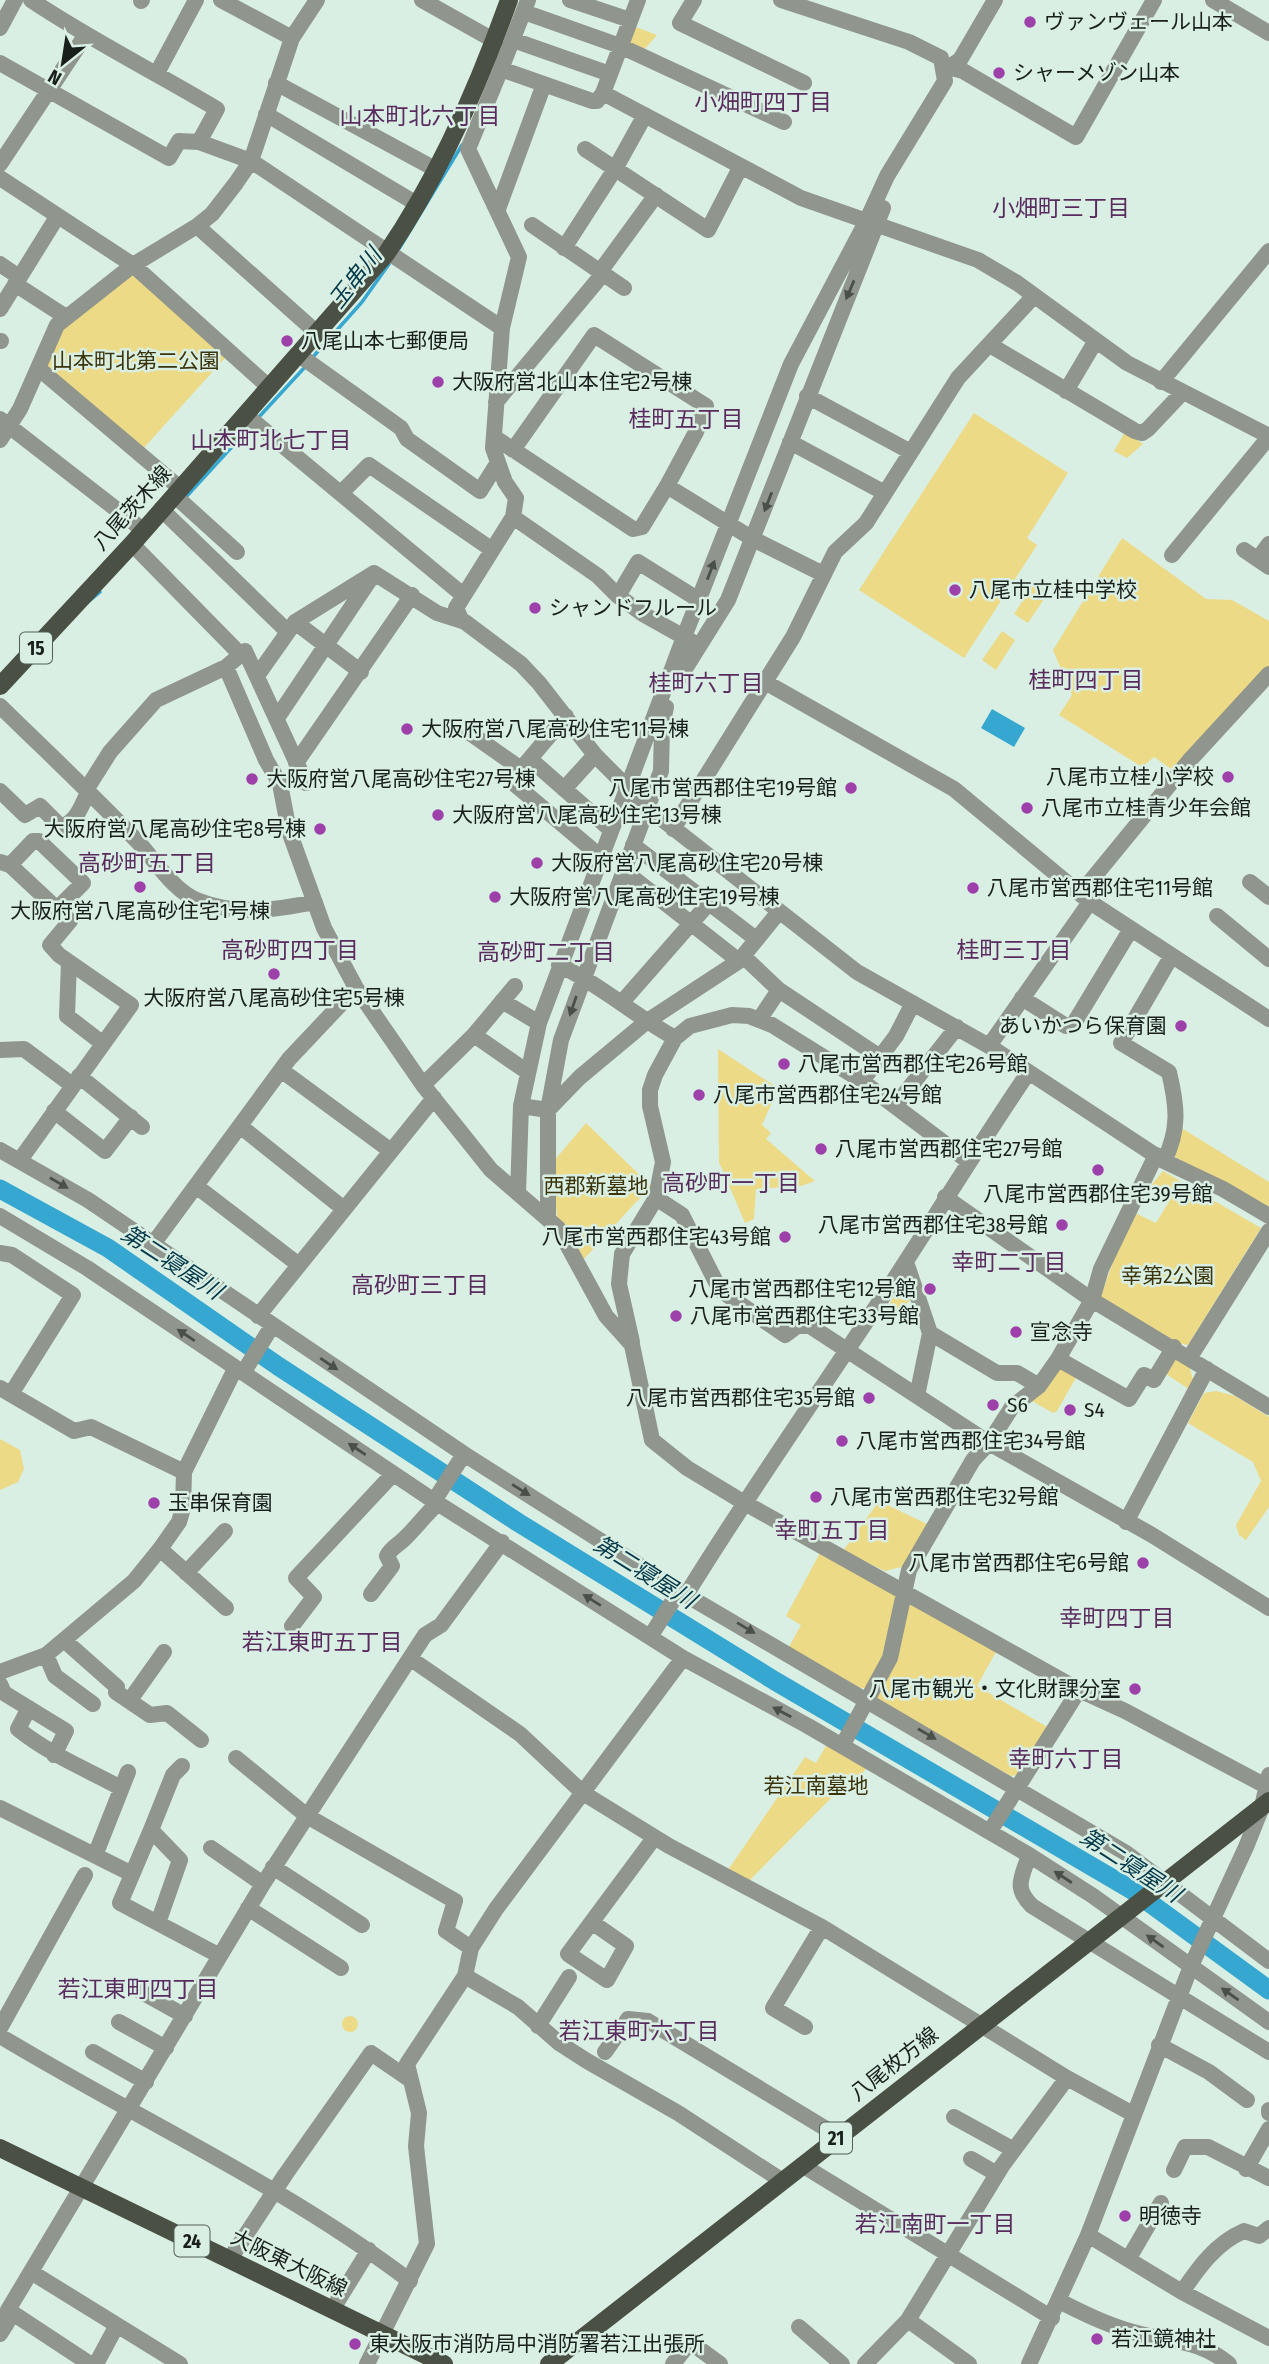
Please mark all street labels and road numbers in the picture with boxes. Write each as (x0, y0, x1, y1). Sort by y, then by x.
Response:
street label: 八尾茨木線 (87, 460, 177, 556)
road number: 15 (20, 632, 52, 664)
street label: 八尾枚方線 (845, 2021, 943, 2107)
road number: 21 (820, 2122, 852, 2154)
street label: 大阪東大阪線 (227, 2224, 351, 2302)
road number: 24 (174, 2226, 210, 2256)

